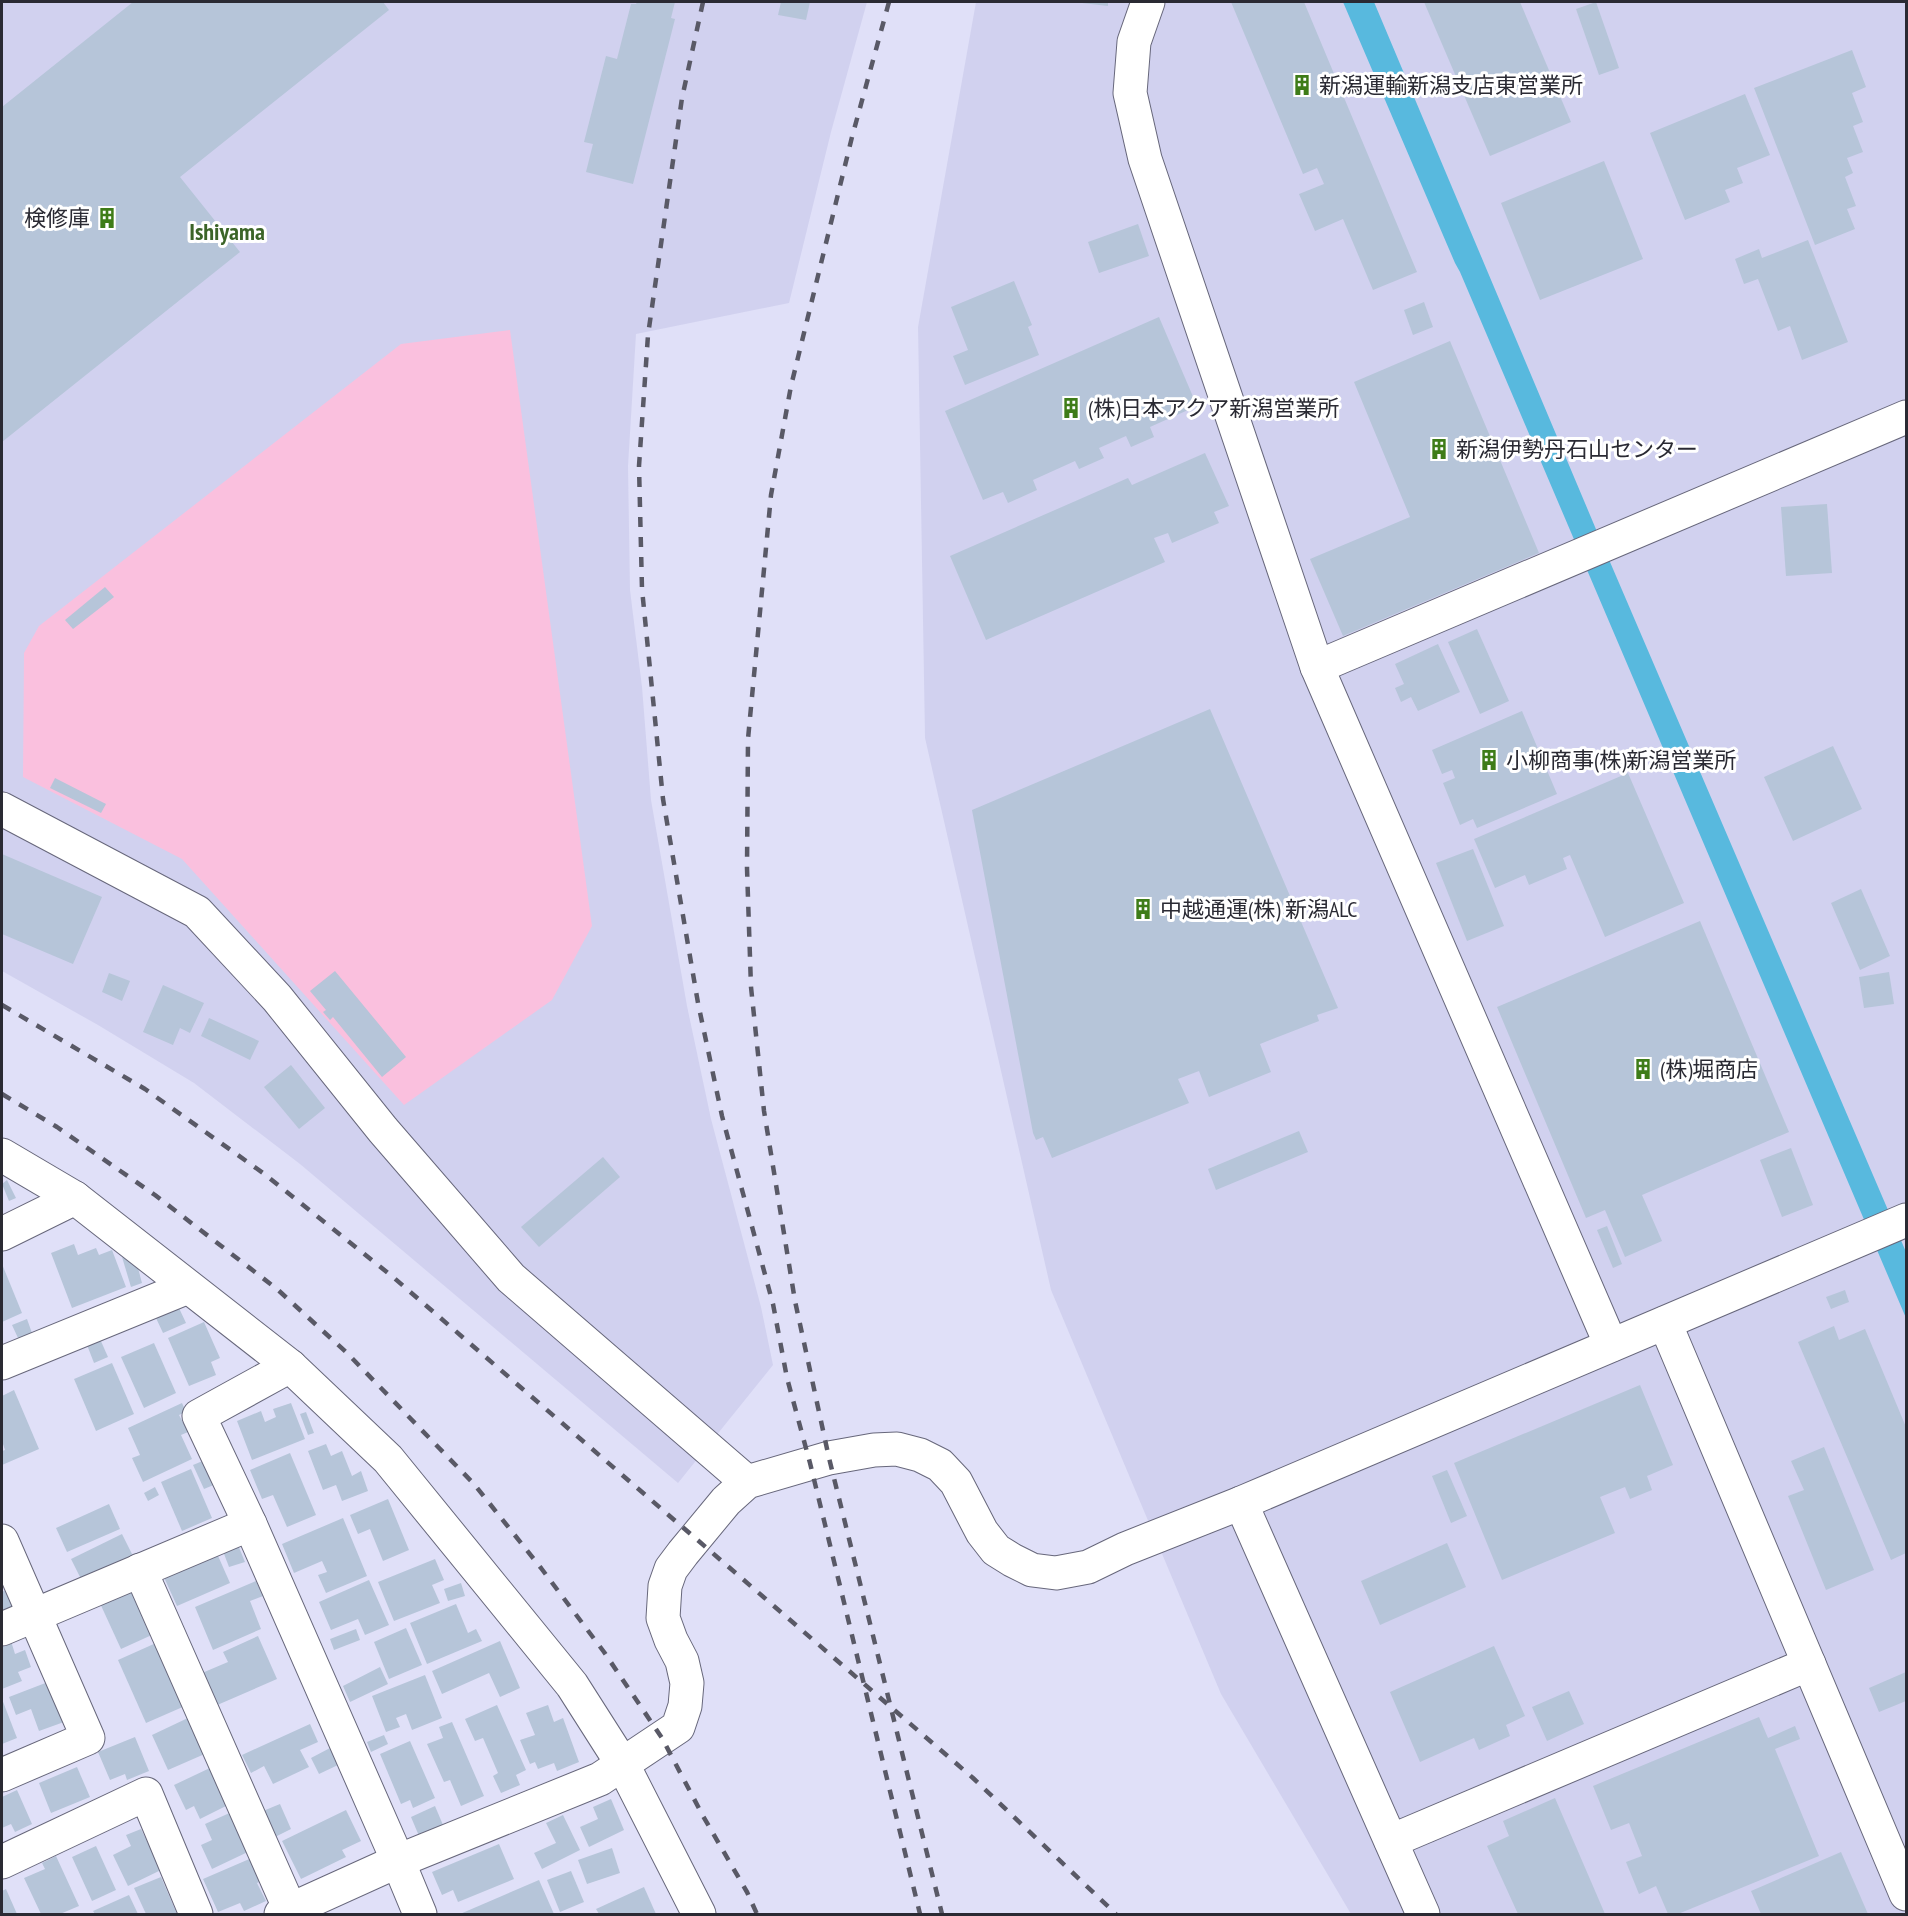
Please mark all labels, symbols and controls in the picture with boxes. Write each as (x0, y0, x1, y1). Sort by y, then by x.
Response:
place label: 新潟運輸新潟支店東営業所 (1319, 71, 1583, 99)
building icon: 新潟運輸新潟支店東営業所 (1290, 73, 1314, 97)
place label: 検修庫 (24, 204, 90, 232)
building icon: 検修庫 (95, 206, 119, 230)
district label: Ishiyama (189, 216, 265, 247)
place label: (株)日本アクア新潟営業所 (1088, 394, 1339, 422)
building icon: (株)日本アクア新潟営業所 (1059, 396, 1083, 420)
place label: 新潟伊勢丹石山センター (1456, 435, 1698, 463)
building icon: 新潟伊勢丹石山センター (1427, 437, 1451, 461)
place label: 小柳商事(株)新潟営業所 (1506, 746, 1736, 774)
building icon: 小柳商事(株)新潟営業所 (1477, 748, 1501, 772)
place label: 中越通運(株) 新潟ALC (1160, 895, 1357, 923)
building icon: 中越通運(株) 新潟ALC (1131, 897, 1155, 921)
place label: (株)堀商店 (1660, 1055, 1758, 1083)
building icon: (株)堀商店 (1631, 1057, 1655, 1081)

